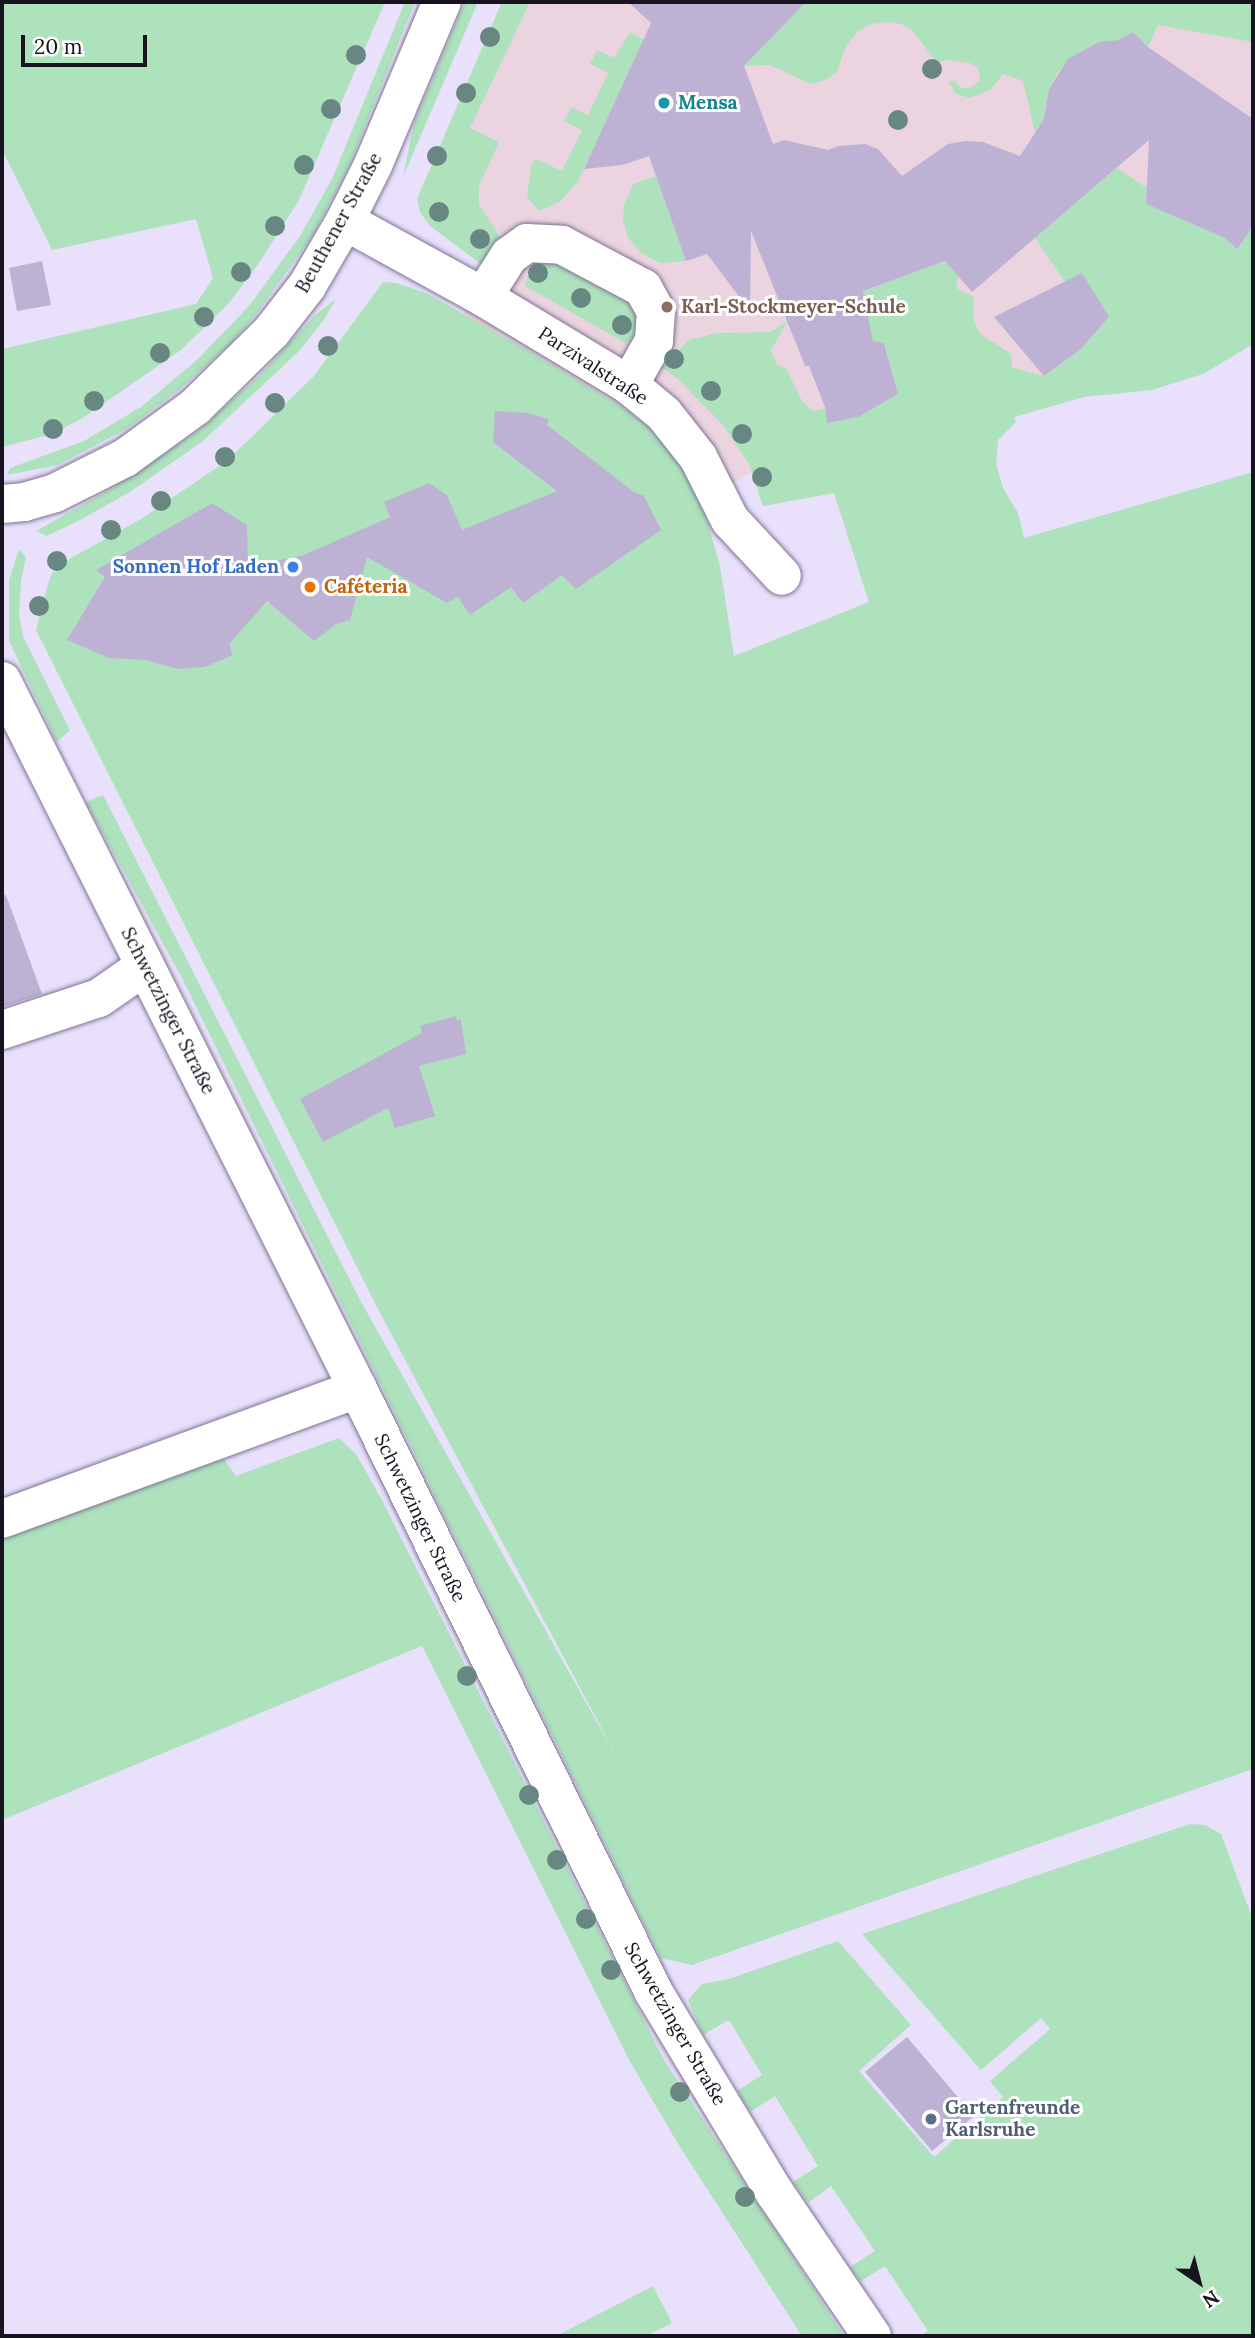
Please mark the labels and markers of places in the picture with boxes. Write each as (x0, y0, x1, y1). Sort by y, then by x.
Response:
place label: Mensa (678, 92, 738, 114)
marker: Mensa (656, 95, 672, 111)
place label: Karl-Stockmeyer-Schule (681, 296, 906, 318)
marker: Karl-Stockmeyer-Schule (659, 299, 675, 315)
place label: Sonnen Hof Laden (113, 556, 279, 578)
marker: Sonnen Hof Laden (285, 559, 301, 575)
place label: Caféteria (324, 576, 408, 598)
marker: Caféteria (302, 579, 318, 595)
place label: Gartenfreunde Karlsruhe (945, 2097, 1080, 2141)
marker: Gartenfreunde Karlsruhe (923, 2111, 939, 2127)

